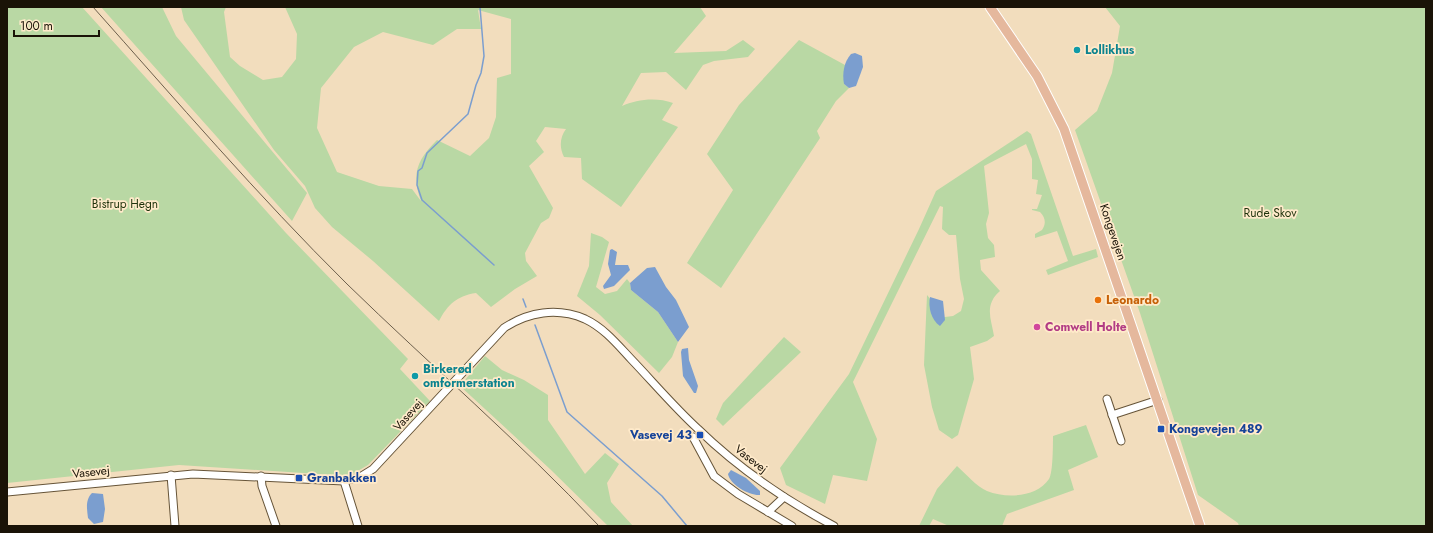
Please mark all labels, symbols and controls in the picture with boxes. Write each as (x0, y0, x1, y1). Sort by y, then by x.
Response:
scale bar (14, 12, 99, 38)
text: 100 m (20, 17, 53, 35)
place label: Lollikhus (1085, 41, 1135, 59)
marker: Lollikhus (1072, 45, 1082, 55)
park label: Bistrup Hegn (92, 195, 158, 213)
street label: Kongevejen (1095, 201, 1131, 263)
park label: Rude Skov (1244, 204, 1297, 222)
place label: Leonardo (1106, 291, 1159, 309)
marker: Leonardo (1093, 295, 1103, 305)
place label: Comwell Holte (1045, 318, 1127, 336)
marker: Comwell Holte (1032, 322, 1042, 332)
place label: Birkerød omformerstation (423, 360, 515, 392)
marker: Birkerød omformerstation (410, 371, 420, 381)
street label: Vasevej (389, 395, 427, 435)
place label: Kongevejen 489 (1169, 420, 1263, 438)
marker: Kongevejen 489 (1156, 424, 1166, 434)
place label: Vasevej 43 (629, 426, 693, 444)
marker: Vasevej 43 (695, 430, 705, 440)
street label: Vasevej (731, 440, 771, 478)
street label: Vasevej (71, 461, 111, 483)
place label: Granbakken (307, 469, 376, 487)
marker: Granbakken (294, 473, 304, 483)

